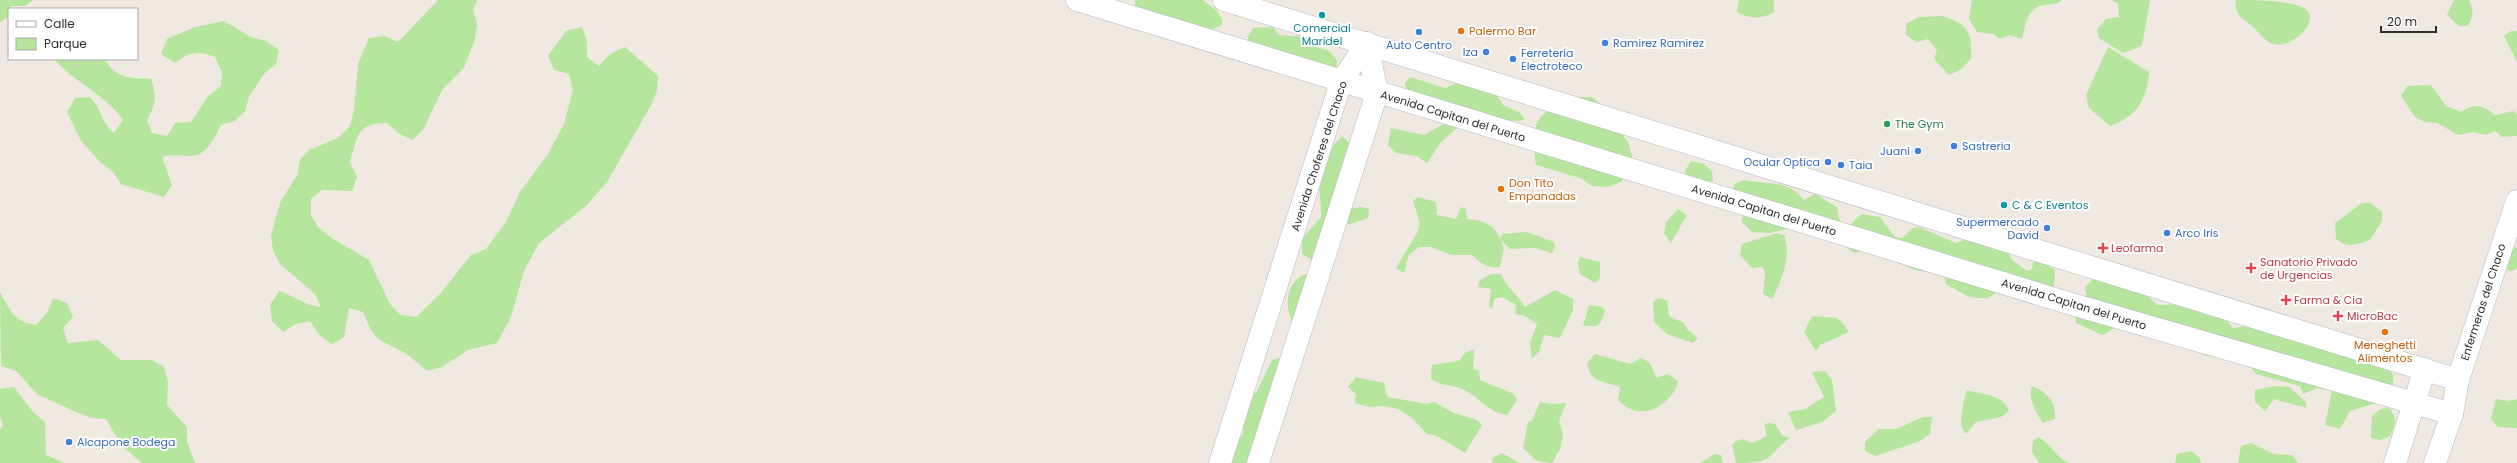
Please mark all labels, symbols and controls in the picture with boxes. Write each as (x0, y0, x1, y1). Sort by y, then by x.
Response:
legend (8, 8, 138, 60)
scale bar (2381, 8, 2436, 34)
marker: Comercial Maridel (1317, 10, 1327, 20)
text: 20 m (2387, 13, 2417, 30)
text: Calle (44, 15, 75, 32)
place label: Comercial Maridel (1293, 20, 1351, 49)
place label: Palermo Bar (1469, 23, 1536, 39)
marker: Palermo Bar (1456, 26, 1466, 36)
marker: Auto Centro (1414, 27, 1424, 37)
text: Parque (44, 35, 87, 52)
place label: Ramirez Ramirez (1613, 35, 1704, 51)
place label: Auto Centro (1386, 37, 1452, 53)
marker: Ramirez Ramirez (1600, 38, 1610, 48)
place label: Iza (1463, 44, 1478, 60)
place label: Ferretería Electroteco (1521, 45, 1583, 74)
marker: Iza (1481, 47, 1491, 57)
marker: Ferretería Electroteco (1508, 54, 1518, 64)
street label: Avenida Choferes del Chaco (1287, 79, 1351, 233)
street label: Avenida Capitan del Puerto (1379, 86, 1527, 146)
place label: The Gym (1895, 116, 1944, 132)
marker: The Gym (1882, 119, 1892, 129)
place label: Sastreria (1962, 138, 2011, 154)
marker: Sastreria (1949, 141, 1959, 151)
place label: Juani (1880, 143, 1910, 159)
marker: Juani (1913, 146, 1923, 156)
place label: Ocular Optica (1744, 154, 1820, 170)
marker: Ocular Optica (1823, 157, 1833, 167)
place label: Taia (1849, 157, 1873, 173)
marker: Taia (1836, 160, 1846, 170)
place label: Don Tito Empanadas (1509, 175, 1576, 204)
street label: Avenida Capitan del Puerto (1690, 180, 1838, 240)
marker: Don Tito Empanadas (1496, 184, 1506, 194)
place label: C & C Eventos (2012, 197, 2089, 213)
marker: C & C Eventos (1999, 200, 2009, 210)
place label: Supermercado David (1956, 214, 2039, 243)
marker: Supermercado David (2042, 223, 2052, 233)
place label: Arco Iris (2175, 225, 2219, 241)
marker: Arco Iris (2162, 228, 2172, 238)
place label: Leofarma (2111, 240, 2164, 256)
street label: Enfermeras del Chaco (2457, 241, 2509, 363)
marker: Leofarma (2098, 243, 2108, 253)
place label: Sanatorio Privado de Urgencias (2260, 254, 2357, 283)
marker: Sanatorio Privado de Urgencias (2245, 262, 2257, 274)
street label: Avenida Capitan del Puerto (2000, 274, 2148, 334)
place label: Farma & Cia (2294, 292, 2363, 308)
marker: Farma & Cia (2281, 295, 2291, 305)
place label: MicroBac (2347, 308, 2398, 324)
marker: MicroBac (2332, 310, 2344, 322)
marker: Meneghetti Alimentos (2380, 327, 2390, 337)
place label: Meneghetti Alimentos (2354, 337, 2416, 366)
place label: Alcapone Bodega (77, 434, 175, 450)
marker: Alcapone Bodega (64, 437, 74, 447)

